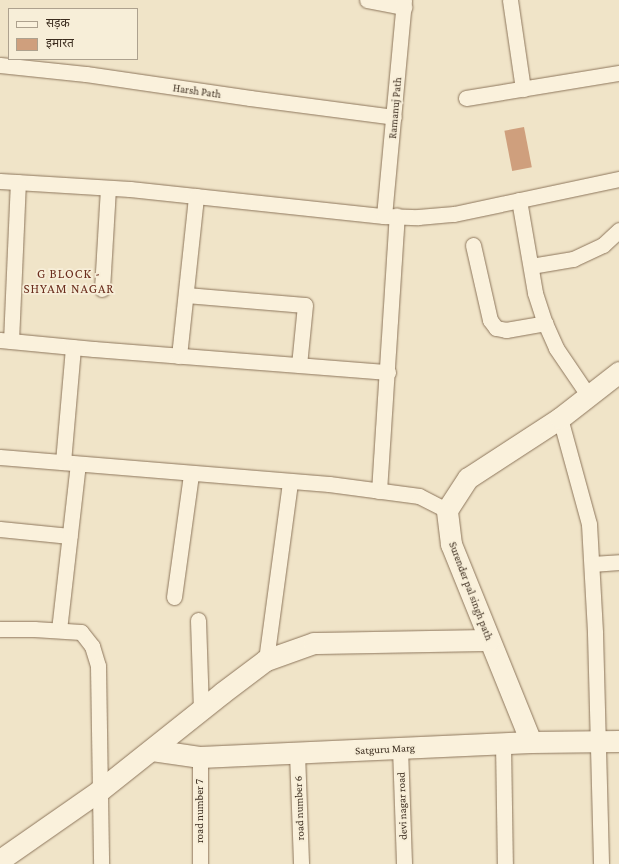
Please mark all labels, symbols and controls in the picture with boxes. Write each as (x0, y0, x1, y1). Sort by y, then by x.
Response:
legend (8, 8, 138, 60)
text: सड़क (46, 16, 70, 30)
text: इमारत (46, 36, 74, 50)
street label: Ramanuj Path (386, 77, 404, 139)
street label: Harsh Path (172, 81, 222, 101)
district label: G BLOCK - SHYAM NAGAR (23, 267, 115, 298)
street label: Surender pal singh path (446, 540, 496, 642)
street label: Satguru Marg (355, 741, 415, 757)
street label: devi nagar road (394, 772, 410, 840)
street label: road number 6 (291, 775, 307, 841)
street label: road number 7 (192, 779, 206, 843)

